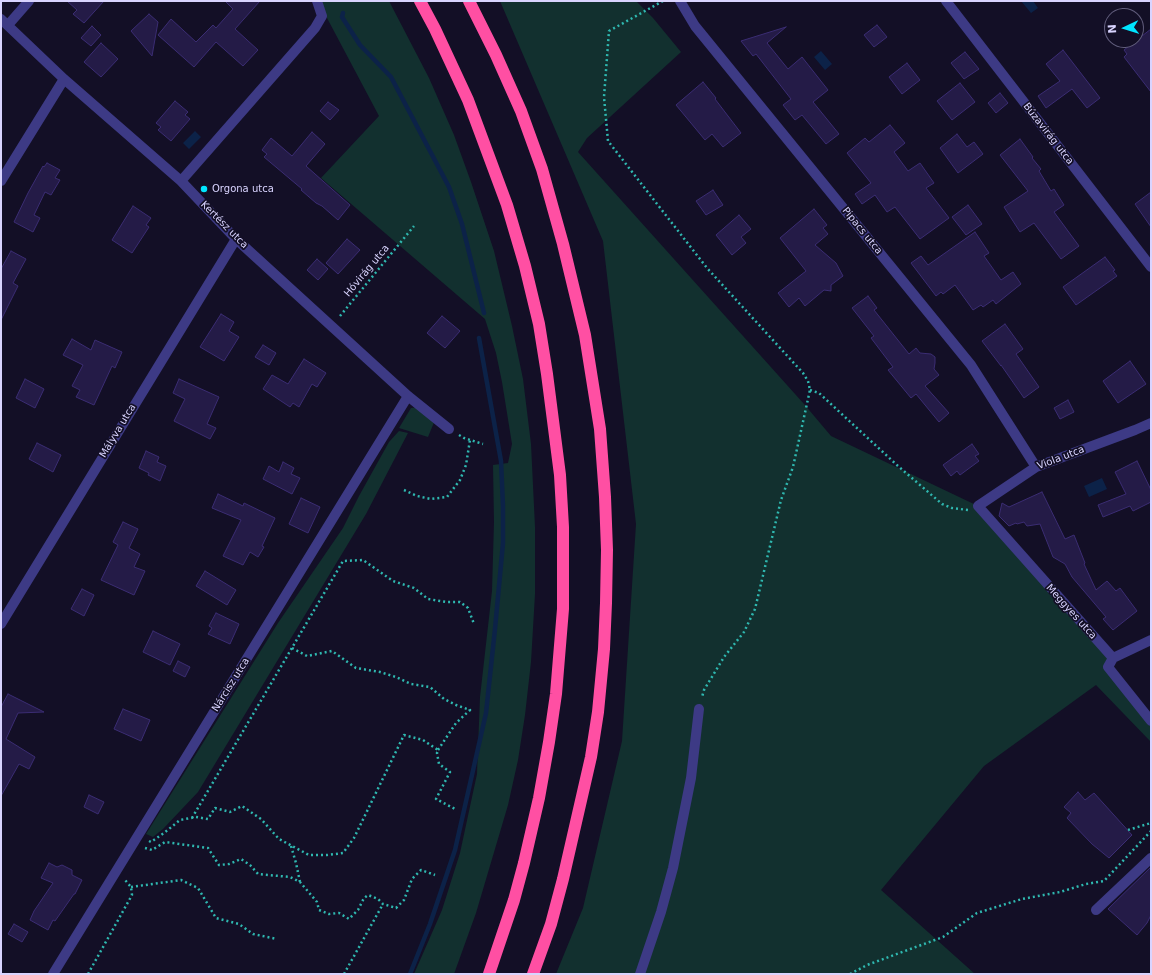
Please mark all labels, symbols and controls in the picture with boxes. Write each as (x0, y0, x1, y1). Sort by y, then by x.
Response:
north arrow (1104, 8, 1144, 48)
text: N (1106, 24, 1119, 34)
street label: Búzavirág utca (1020, 101, 1076, 167)
place label: Orgona utca (212, 183, 274, 195)
marker: Orgona utca (199, 184, 209, 194)
street label: Kertész utca (198, 199, 250, 251)
street label: Pipacs utca (839, 205, 885, 257)
street label: Hóvirág utca (342, 243, 392, 299)
street label: Mályva utca (97, 402, 139, 460)
street label: Viola utca (1036, 444, 1086, 472)
street label: Meggyes utca (1043, 582, 1099, 642)
street label: Nárcisz utca (210, 656, 252, 714)

